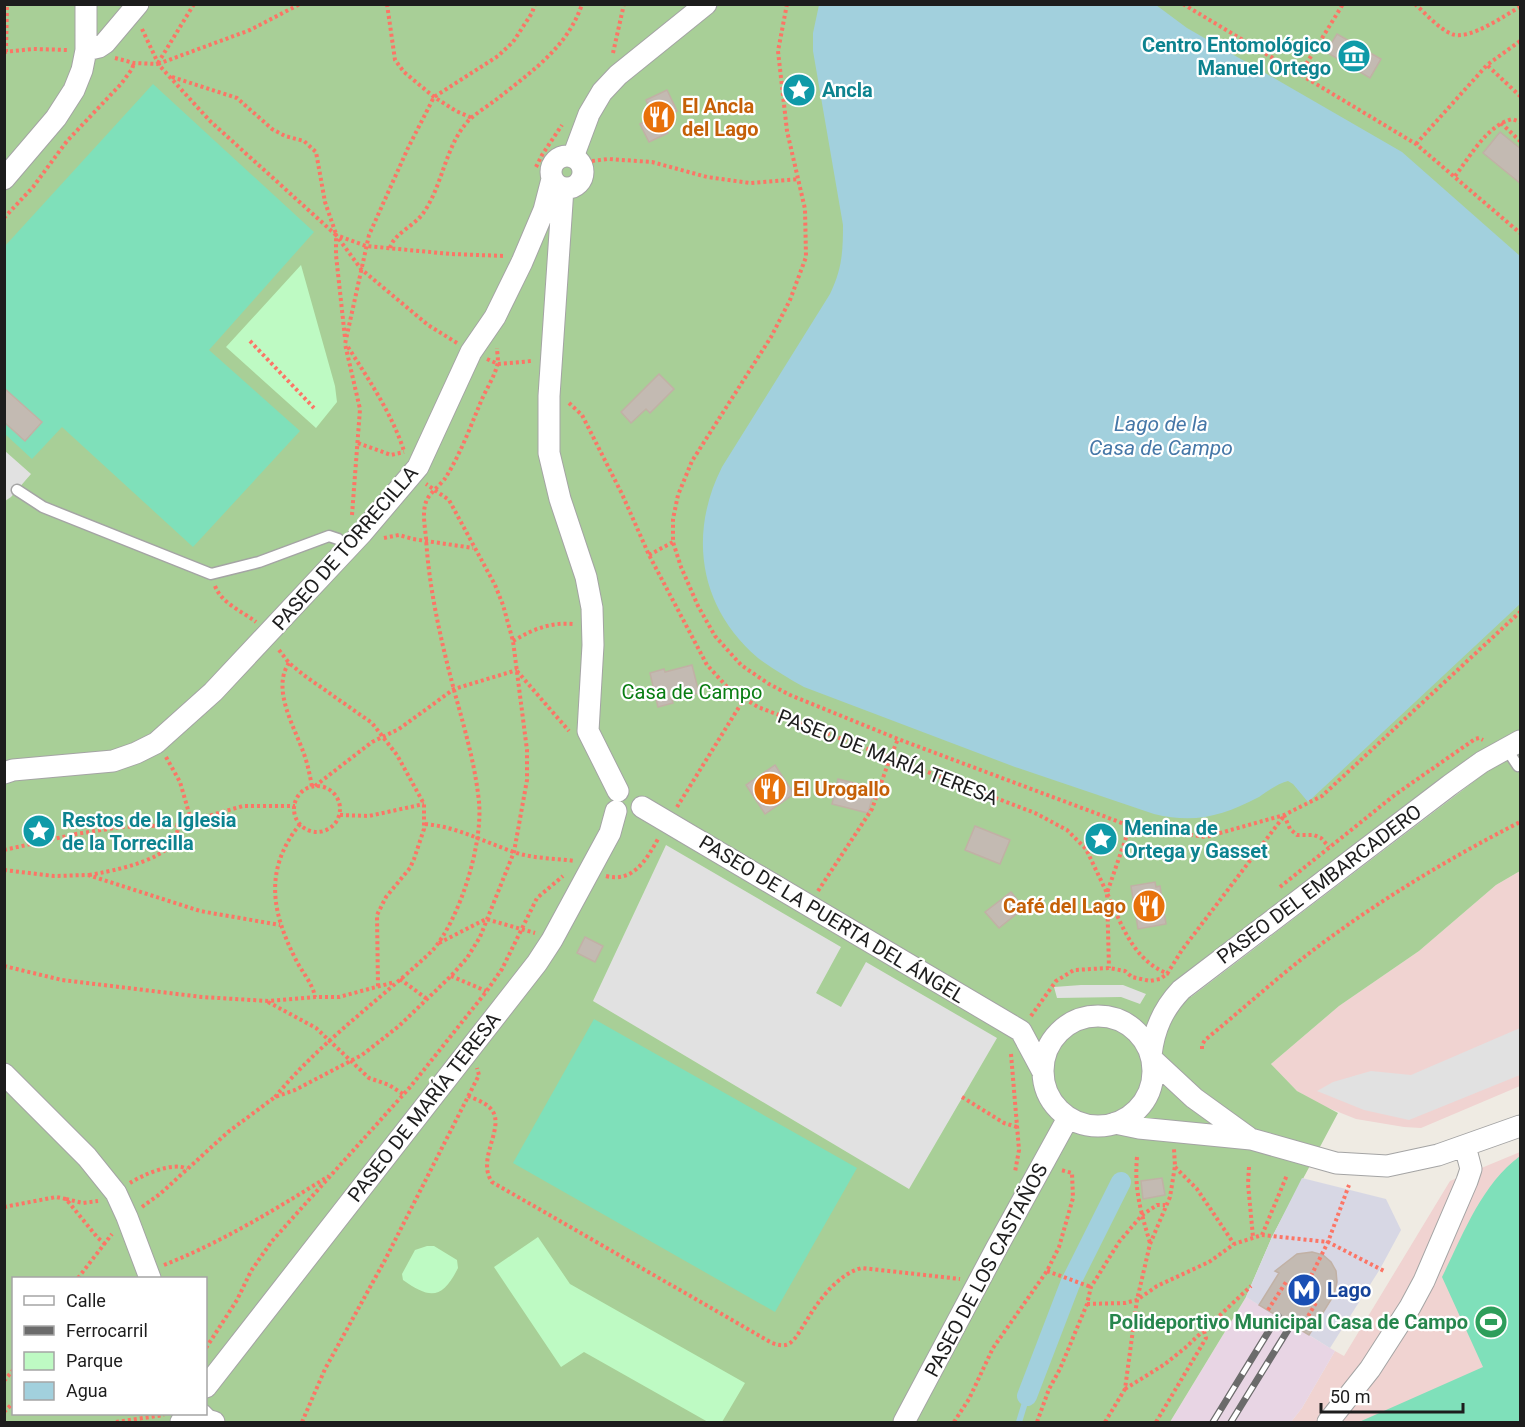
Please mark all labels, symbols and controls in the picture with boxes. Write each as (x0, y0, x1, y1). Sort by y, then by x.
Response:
place label: Centro Entomológico Manuel Ortego (1142, 33, 1331, 80)
museum icon: Centro Entomológico Manuel Ortego (1336, 38, 1372, 74)
place icon: Ancla (781, 72, 817, 108)
place label: Ancla (822, 78, 873, 102)
place label: El Ancla del Lago (682, 94, 759, 141)
restaurant icon: El Ancla del Lago (641, 99, 677, 135)
water label: Lago de la Casa de Campo (1089, 412, 1233, 460)
street label: PASEO DE TORRECILLA (267, 461, 423, 635)
park label: Casa de Campo (622, 680, 762, 704)
street label: PASEO DE MARÍA TERESA (775, 704, 1001, 810)
restaurant icon: El Urogallo (752, 771, 788, 807)
place label: El Urogallo (793, 777, 890, 801)
street label: PASEO DEL EMBARCADERO (1212, 799, 1426, 969)
place label: Restos de la Iglesia de la Torrecilla (62, 808, 237, 855)
place icon: Restos de la Iglesia de la Torrecilla (21, 813, 57, 849)
place label: Menina de Ortega y Gasset (1124, 816, 1268, 863)
place icon: Menina de Ortega y Gasset (1083, 821, 1119, 857)
street label: PASEO DE LA PUERTA DEL ÁNGEL (695, 830, 969, 1008)
restaurant icon: Café del Lago (1131, 888, 1167, 924)
place label: Café del Lago (1003, 894, 1126, 918)
street label: PASEO DE MARÍA TERESA (343, 1007, 505, 1207)
street label: PASEO DE LOS CASTAÑOS (919, 1159, 1053, 1381)
metro station icon: Lago (1286, 1272, 1322, 1308)
legend (12, 1277, 207, 1415)
place label: Lago (1327, 1278, 1371, 1302)
text: Calle (66, 1290, 106, 1311)
sports icon: Polideportivo Municipal Casa de Campo (1473, 1304, 1509, 1340)
place label: Polideportivo Municipal Casa de Campo (1109, 1310, 1468, 1334)
text: Ferrocarril (66, 1320, 148, 1341)
text: Parque (66, 1350, 123, 1371)
scale bar (1321, 1376, 1464, 1414)
text: Agua (66, 1380, 108, 1401)
text: 50 m (1330, 1386, 1370, 1407)

